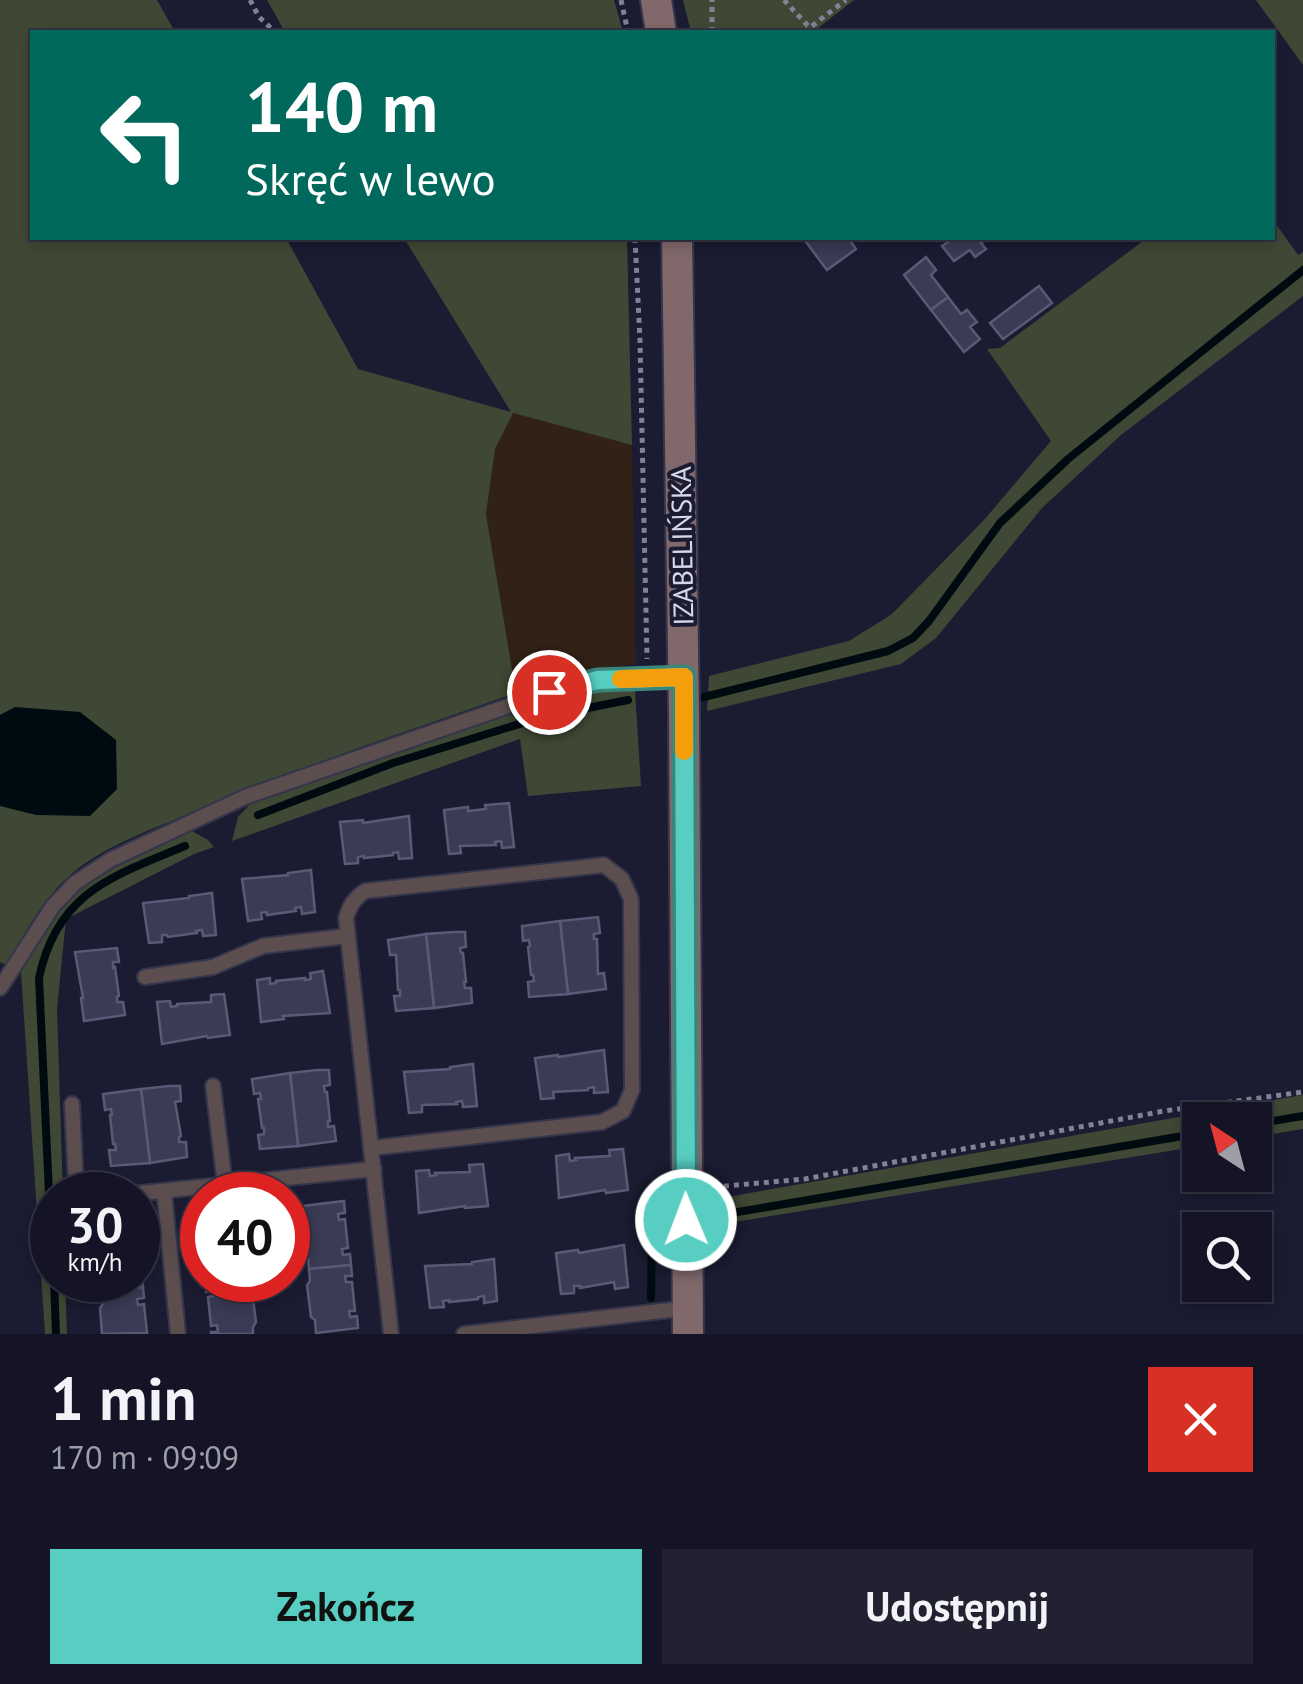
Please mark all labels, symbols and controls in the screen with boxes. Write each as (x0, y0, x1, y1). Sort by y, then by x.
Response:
text: 140 m (245, 61, 438, 151)
icon: left (80, 70, 210, 200)
text: Skręć w lewo (245, 149, 496, 207)
street label: IZABELIŃSKA (662, 465, 701, 626)
pin (507, 650, 592, 735)
icon: arrive (522, 665, 577, 720)
north arrow (1182, 1102, 1272, 1192)
map controls (1182, 1102, 1272, 1302)
position arrow (634, 1168, 738, 1272)
speed limit sign: 40 (180, 1172, 310, 1302)
text: 30 (67, 1192, 123, 1257)
button: search (1182, 1212, 1272, 1302)
text: km/h (68, 1246, 122, 1278)
text: 1 min (50, 1359, 196, 1437)
button: close (1148, 1367, 1253, 1472)
text: 170 m · 09:09 (50, 1436, 239, 1478)
button: Zakończ (50, 1549, 642, 1664)
button: Udostępnij (662, 1549, 1253, 1664)

